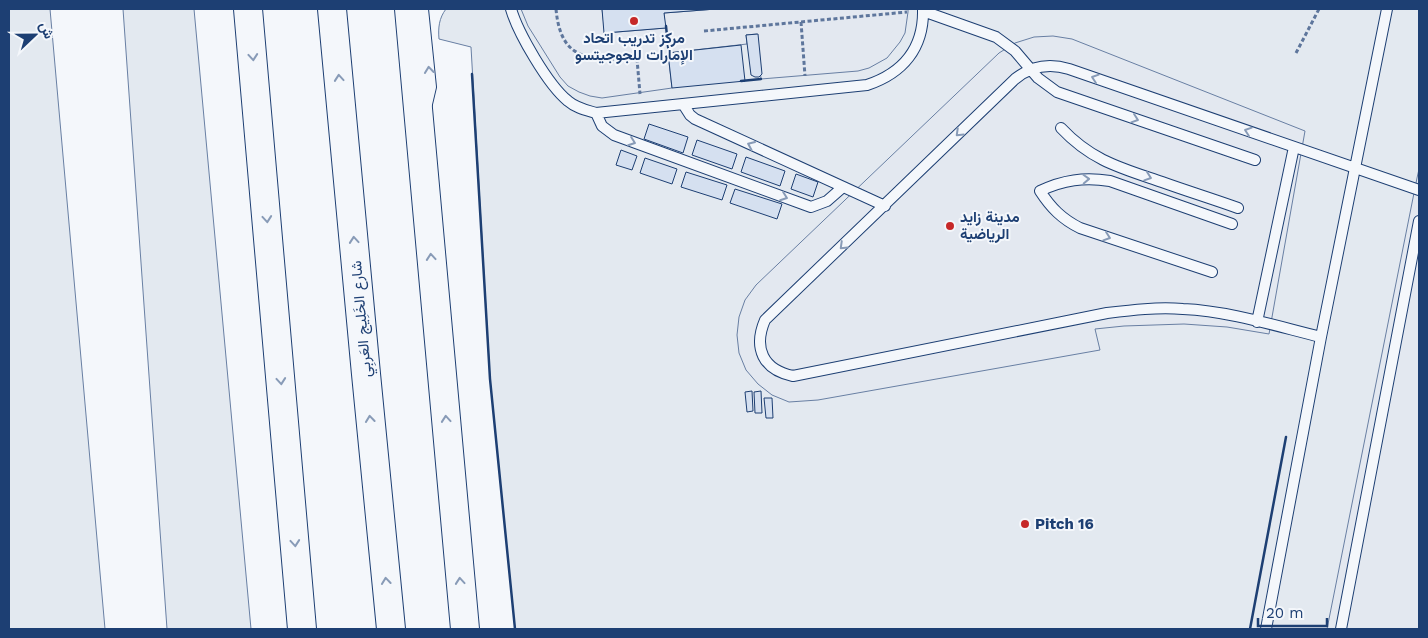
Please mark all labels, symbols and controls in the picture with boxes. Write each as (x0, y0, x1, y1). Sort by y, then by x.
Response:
north arrow (10, 10, 60, 60)
marker: مركز تدريب اتحاد الإمارات للجوجيتسو (628, 15, 640, 27)
text: ش (36, 19, 58, 41)
place label: مركز تدريب اتحاد الإمارات للجوجيتسو (575, 29, 693, 65)
one-way arrow (247, 54, 258, 62)
one-way arrow (424, 65, 435, 73)
one-way arrow (334, 74, 345, 82)
one-way arrow (1091, 74, 1099, 84)
one-way arrow (1131, 113, 1139, 123)
one-way arrow (956, 127, 965, 136)
one-way arrow (1244, 127, 1253, 137)
one-way arrow (627, 136, 635, 146)
one-way arrow (747, 141, 756, 151)
one-way arrow (1143, 172, 1152, 182)
one-way arrow (1082, 174, 1090, 184)
one-way arrow (780, 191, 788, 201)
place label: مدينة زايد الرياضية (960, 208, 1020, 243)
one-way arrow (261, 215, 272, 223)
marker: مدينة زايد الرياضية (944, 220, 956, 232)
one-way arrow (1102, 231, 1110, 241)
one-way arrow (349, 236, 360, 244)
one-way arrow (839, 240, 848, 249)
one-way arrow (426, 253, 437, 261)
street label: شارع الخَلِيج العَربِي (347, 259, 379, 378)
one-way arrow (275, 377, 286, 385)
one-way arrow (365, 415, 376, 423)
one-way arrow (441, 415, 452, 423)
place label: Pitch 16 (1035, 515, 1094, 533)
marker: Pitch 16 (1019, 518, 1031, 530)
one-way arrow (289, 539, 300, 547)
one-way arrow (381, 576, 392, 584)
one-way arrow (455, 576, 466, 584)
scale bar (1258, 596, 1327, 628)
text: 20 m (1266, 604, 1304, 622)

